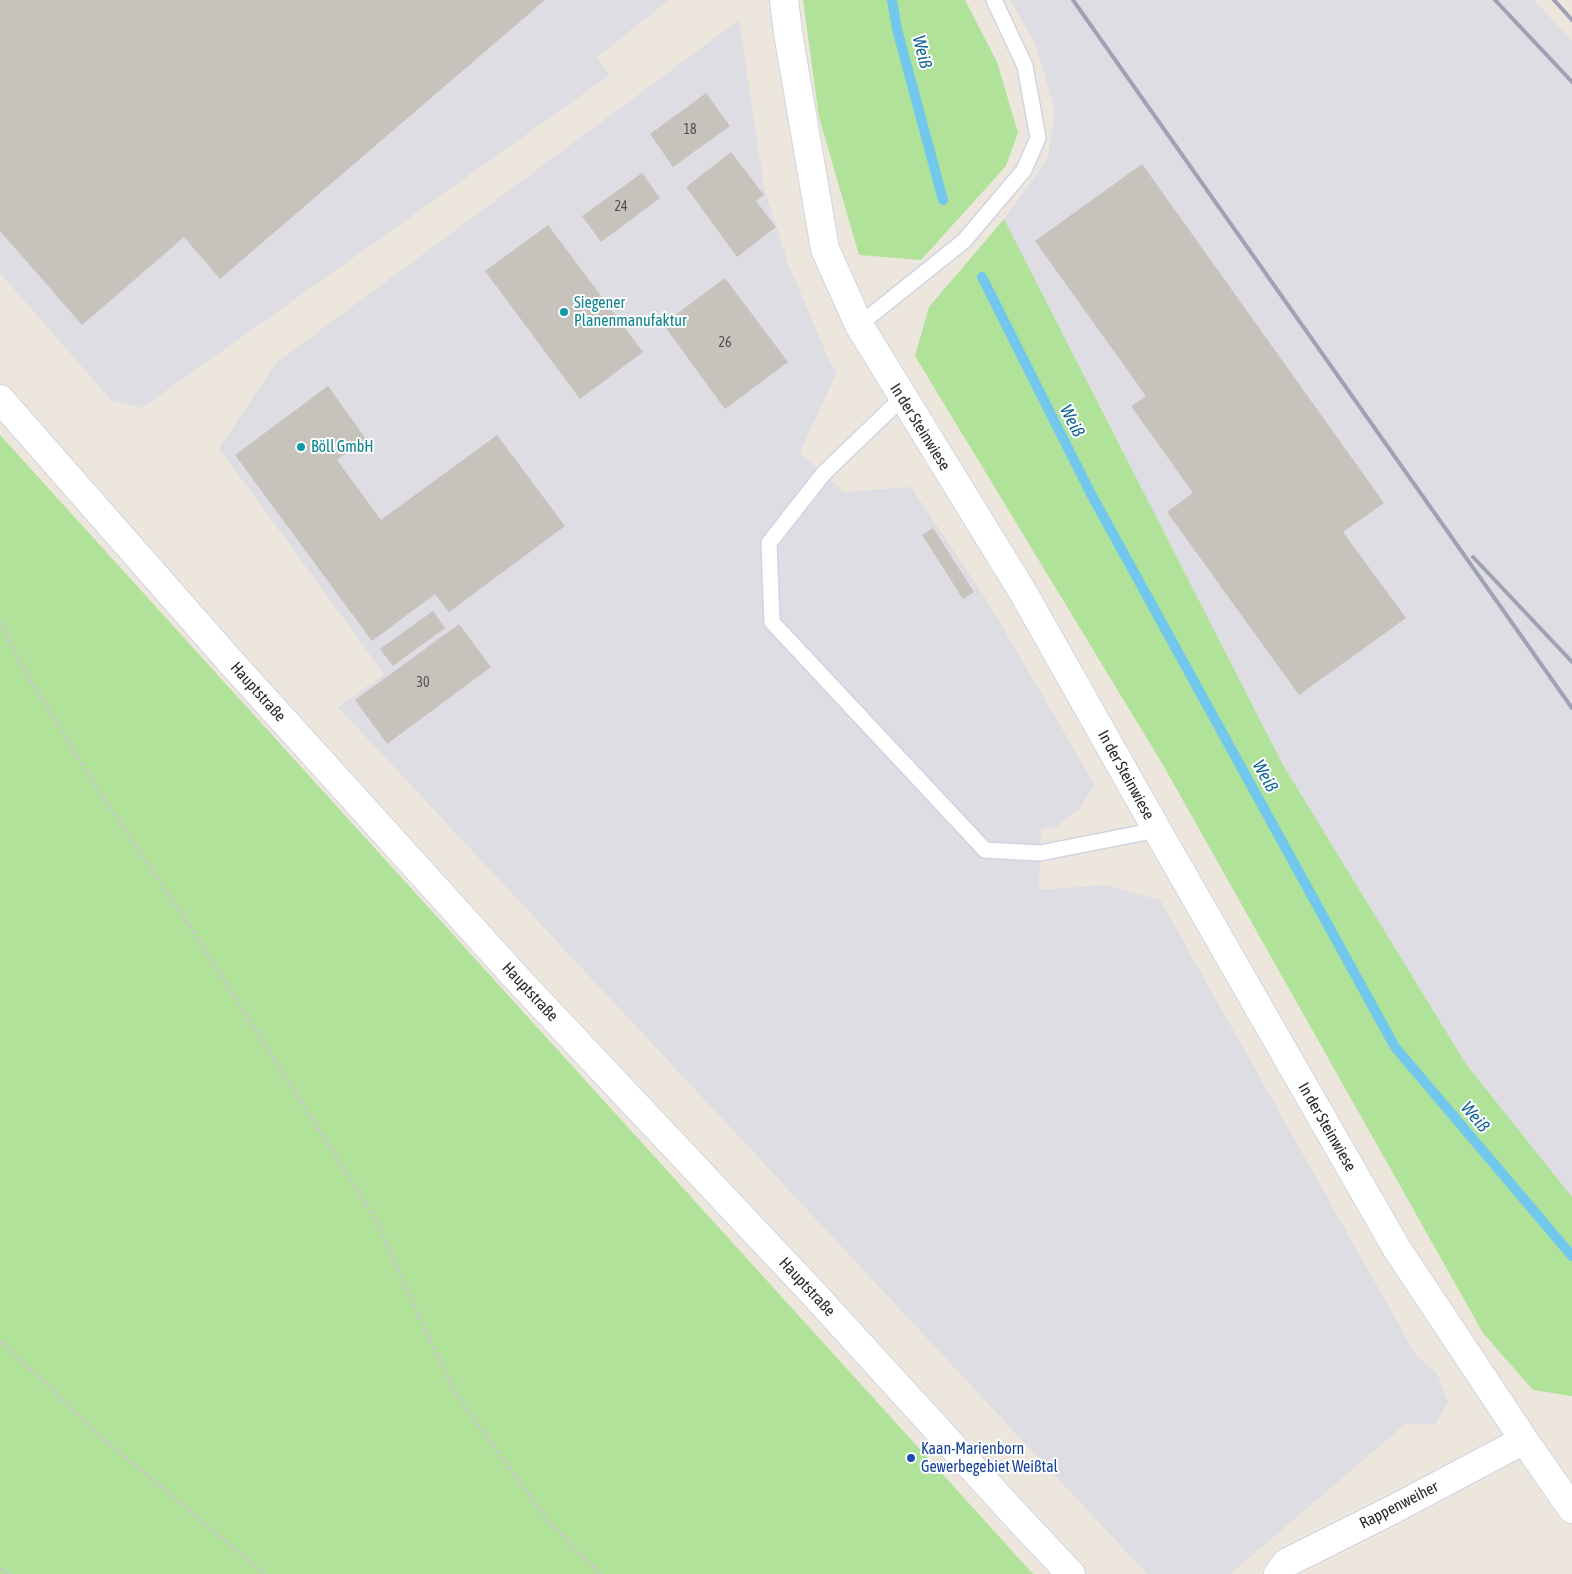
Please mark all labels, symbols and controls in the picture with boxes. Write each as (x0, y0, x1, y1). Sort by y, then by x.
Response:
water label: Weiß (907, 33, 937, 71)
house number: 18 (683, 122, 697, 138)
house number: 24 (614, 199, 628, 215)
place label: Siegener Planenmanufaktur (574, 293, 687, 331)
marker: Siegener Planenmanufaktur (558, 306, 570, 318)
house number: 26 (718, 335, 732, 351)
street label: In der Steinwiese (886, 380, 954, 474)
water label: Weiß (1055, 401, 1089, 441)
place label: Böll GmbH (311, 437, 374, 457)
marker: Böll GmbH (295, 441, 307, 453)
street label: Hauptstraße (226, 658, 290, 726)
house number: 30 (416, 675, 430, 691)
street label: In der Steinwiese (1094, 727, 1158, 823)
water label: Weiß (1247, 756, 1283, 796)
street label: Hauptstraße (498, 959, 562, 1025)
street label: In der Steinwiese (1294, 1079, 1360, 1175)
water label: Weiß (1456, 1097, 1494, 1137)
street label: Hauptstraße (775, 1254, 839, 1320)
place label: Kaan-Marienborn Gewerbegebiet Weißtal (921, 1439, 1058, 1477)
marker: Kaan-Marienborn Gewerbegebiet Weißtal (905, 1452, 917, 1464)
street label: Rappenweiher (1356, 1477, 1442, 1533)

